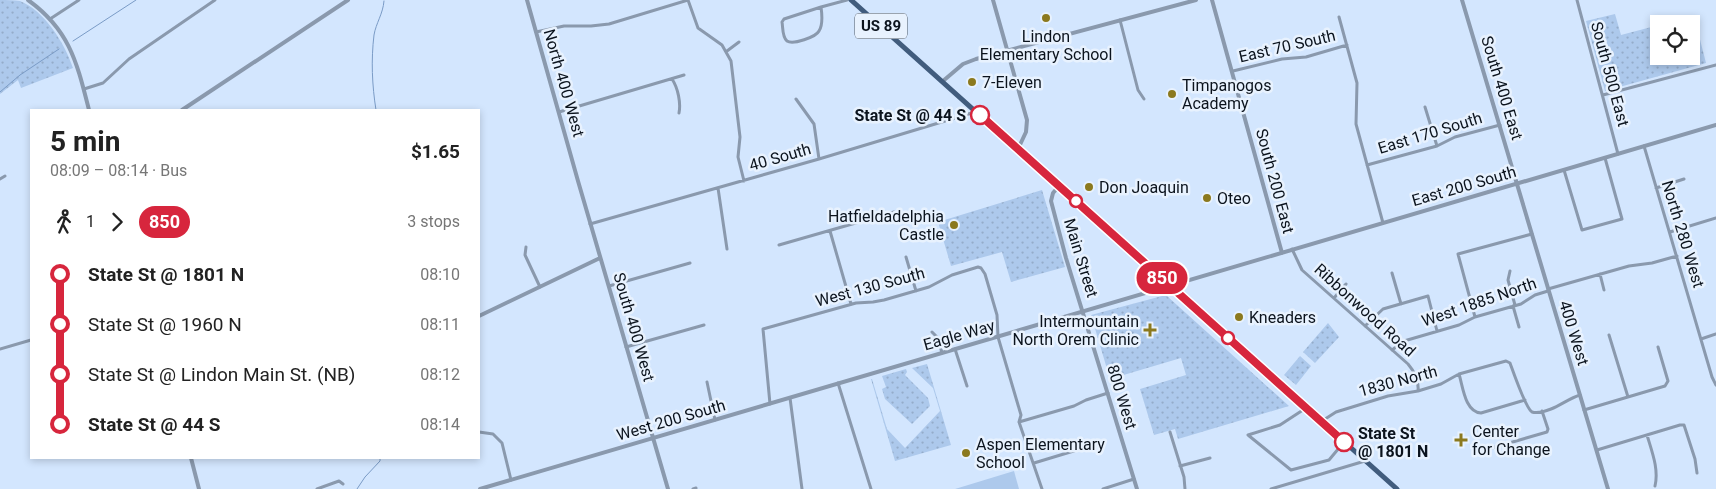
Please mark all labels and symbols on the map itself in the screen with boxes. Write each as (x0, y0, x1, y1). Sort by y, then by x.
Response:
marker: Lindon Elementary School (1040, 12, 1052, 24)
road number: US 89 (855, 14, 907, 38)
street label: South 500 East (1587, 20, 1633, 128)
street label: East 70 South (1237, 26, 1337, 66)
street label: North 400 West (540, 27, 588, 139)
place label: Lindon Elementary School (980, 27, 1112, 64)
street label: South 400 East (1477, 34, 1527, 142)
place label: 7-Eleven (982, 73, 1042, 92)
marker: 7-Eleven (966, 76, 978, 88)
place label: Timpanogos Academy (1182, 76, 1271, 113)
marker: Timpanogos Academy (1166, 88, 1178, 100)
marker: State St @ 44 S (970, 105, 990, 125)
place label: State St @ 44 S (854, 106, 966, 125)
street label: East 170 South (1376, 108, 1484, 158)
street label: South 200 East (1252, 127, 1298, 235)
street label: 40 South (747, 139, 813, 175)
street label: East 200 South (1410, 162, 1518, 210)
place label: Don Joaquin (1099, 178, 1189, 197)
street label: North 280 West (1658, 178, 1708, 290)
marker: Don Joaquin (1083, 181, 1095, 193)
place label: Oteo (1217, 189, 1251, 208)
marker: Oteo (1201, 192, 1213, 204)
unlabelled marker (1069, 194, 1083, 208)
place label: Hatfieldadelphia Castle (828, 207, 944, 244)
street label: Main Street (1060, 216, 1102, 300)
marker: Hatfieldadelphia Castle (948, 219, 960, 231)
street label: Ribbonwood Road (1310, 260, 1420, 360)
line badge: 850 (1133, 262, 1191, 294)
street label: West 130 South (813, 263, 927, 311)
street label: South 400 West (609, 270, 659, 384)
street label: West 1885 North (1419, 273, 1539, 331)
street label: 400 West (1555, 298, 1593, 368)
place label: Kneaders (1249, 308, 1316, 327)
marker: Kneaders (1233, 311, 1245, 323)
place label: Intermountain North Orem Clinic (1013, 312, 1139, 349)
street label: Eagle Way (921, 316, 997, 354)
marker: Intermountain North Orem Clinic (1143, 323, 1157, 337)
unlabelled marker (1221, 331, 1235, 345)
street label: 1830 North (1357, 361, 1439, 401)
street label: 800 West (1103, 362, 1141, 432)
street label: West 200 South (614, 395, 728, 445)
place label: Center for Change (1472, 422, 1550, 459)
place label: State St @ 1801 N (1358, 424, 1428, 461)
marker: State St @ 1801 N (1334, 432, 1354, 452)
marker: Center for Change (1454, 433, 1468, 447)
place label: Aspen Elementary School (976, 435, 1105, 472)
marker: Aspen Elementary School (960, 447, 972, 459)

